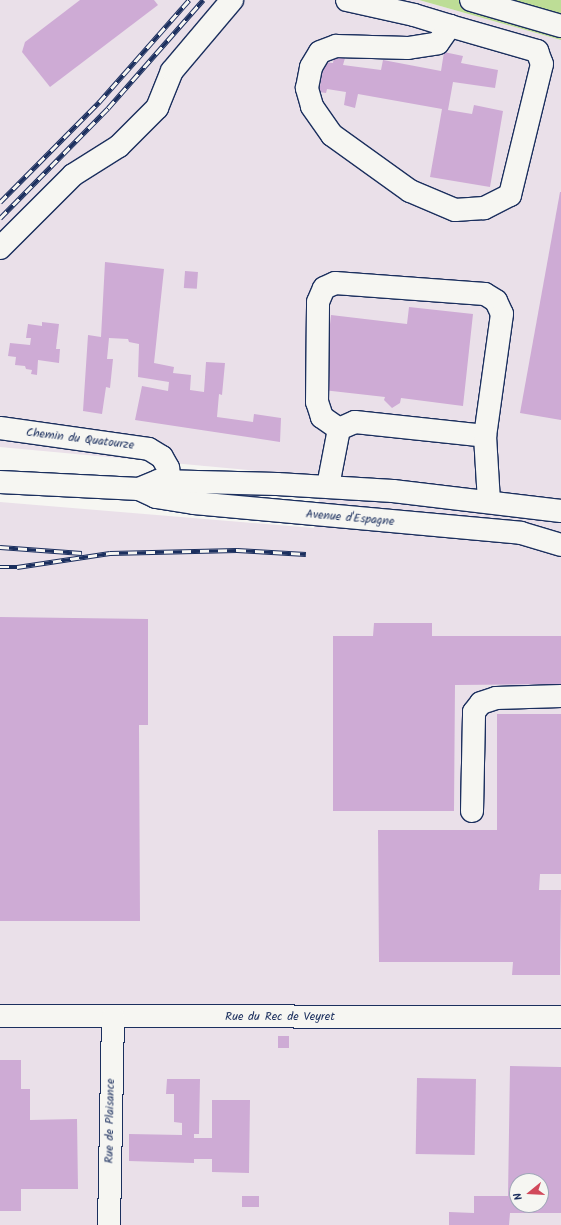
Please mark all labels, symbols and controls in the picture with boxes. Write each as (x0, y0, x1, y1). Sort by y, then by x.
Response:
street label: Chemin du Quatourze (25, 425, 135, 453)
street label: Avenue d'Espagne (305, 507, 395, 529)
street label: Rue du Rec de Veyret (225, 1010, 335, 1024)
street label: Rue de Plaisance (102, 1078, 118, 1164)
north arrow (509, 1173, 549, 1213)
text: N (509, 1190, 528, 1202)

